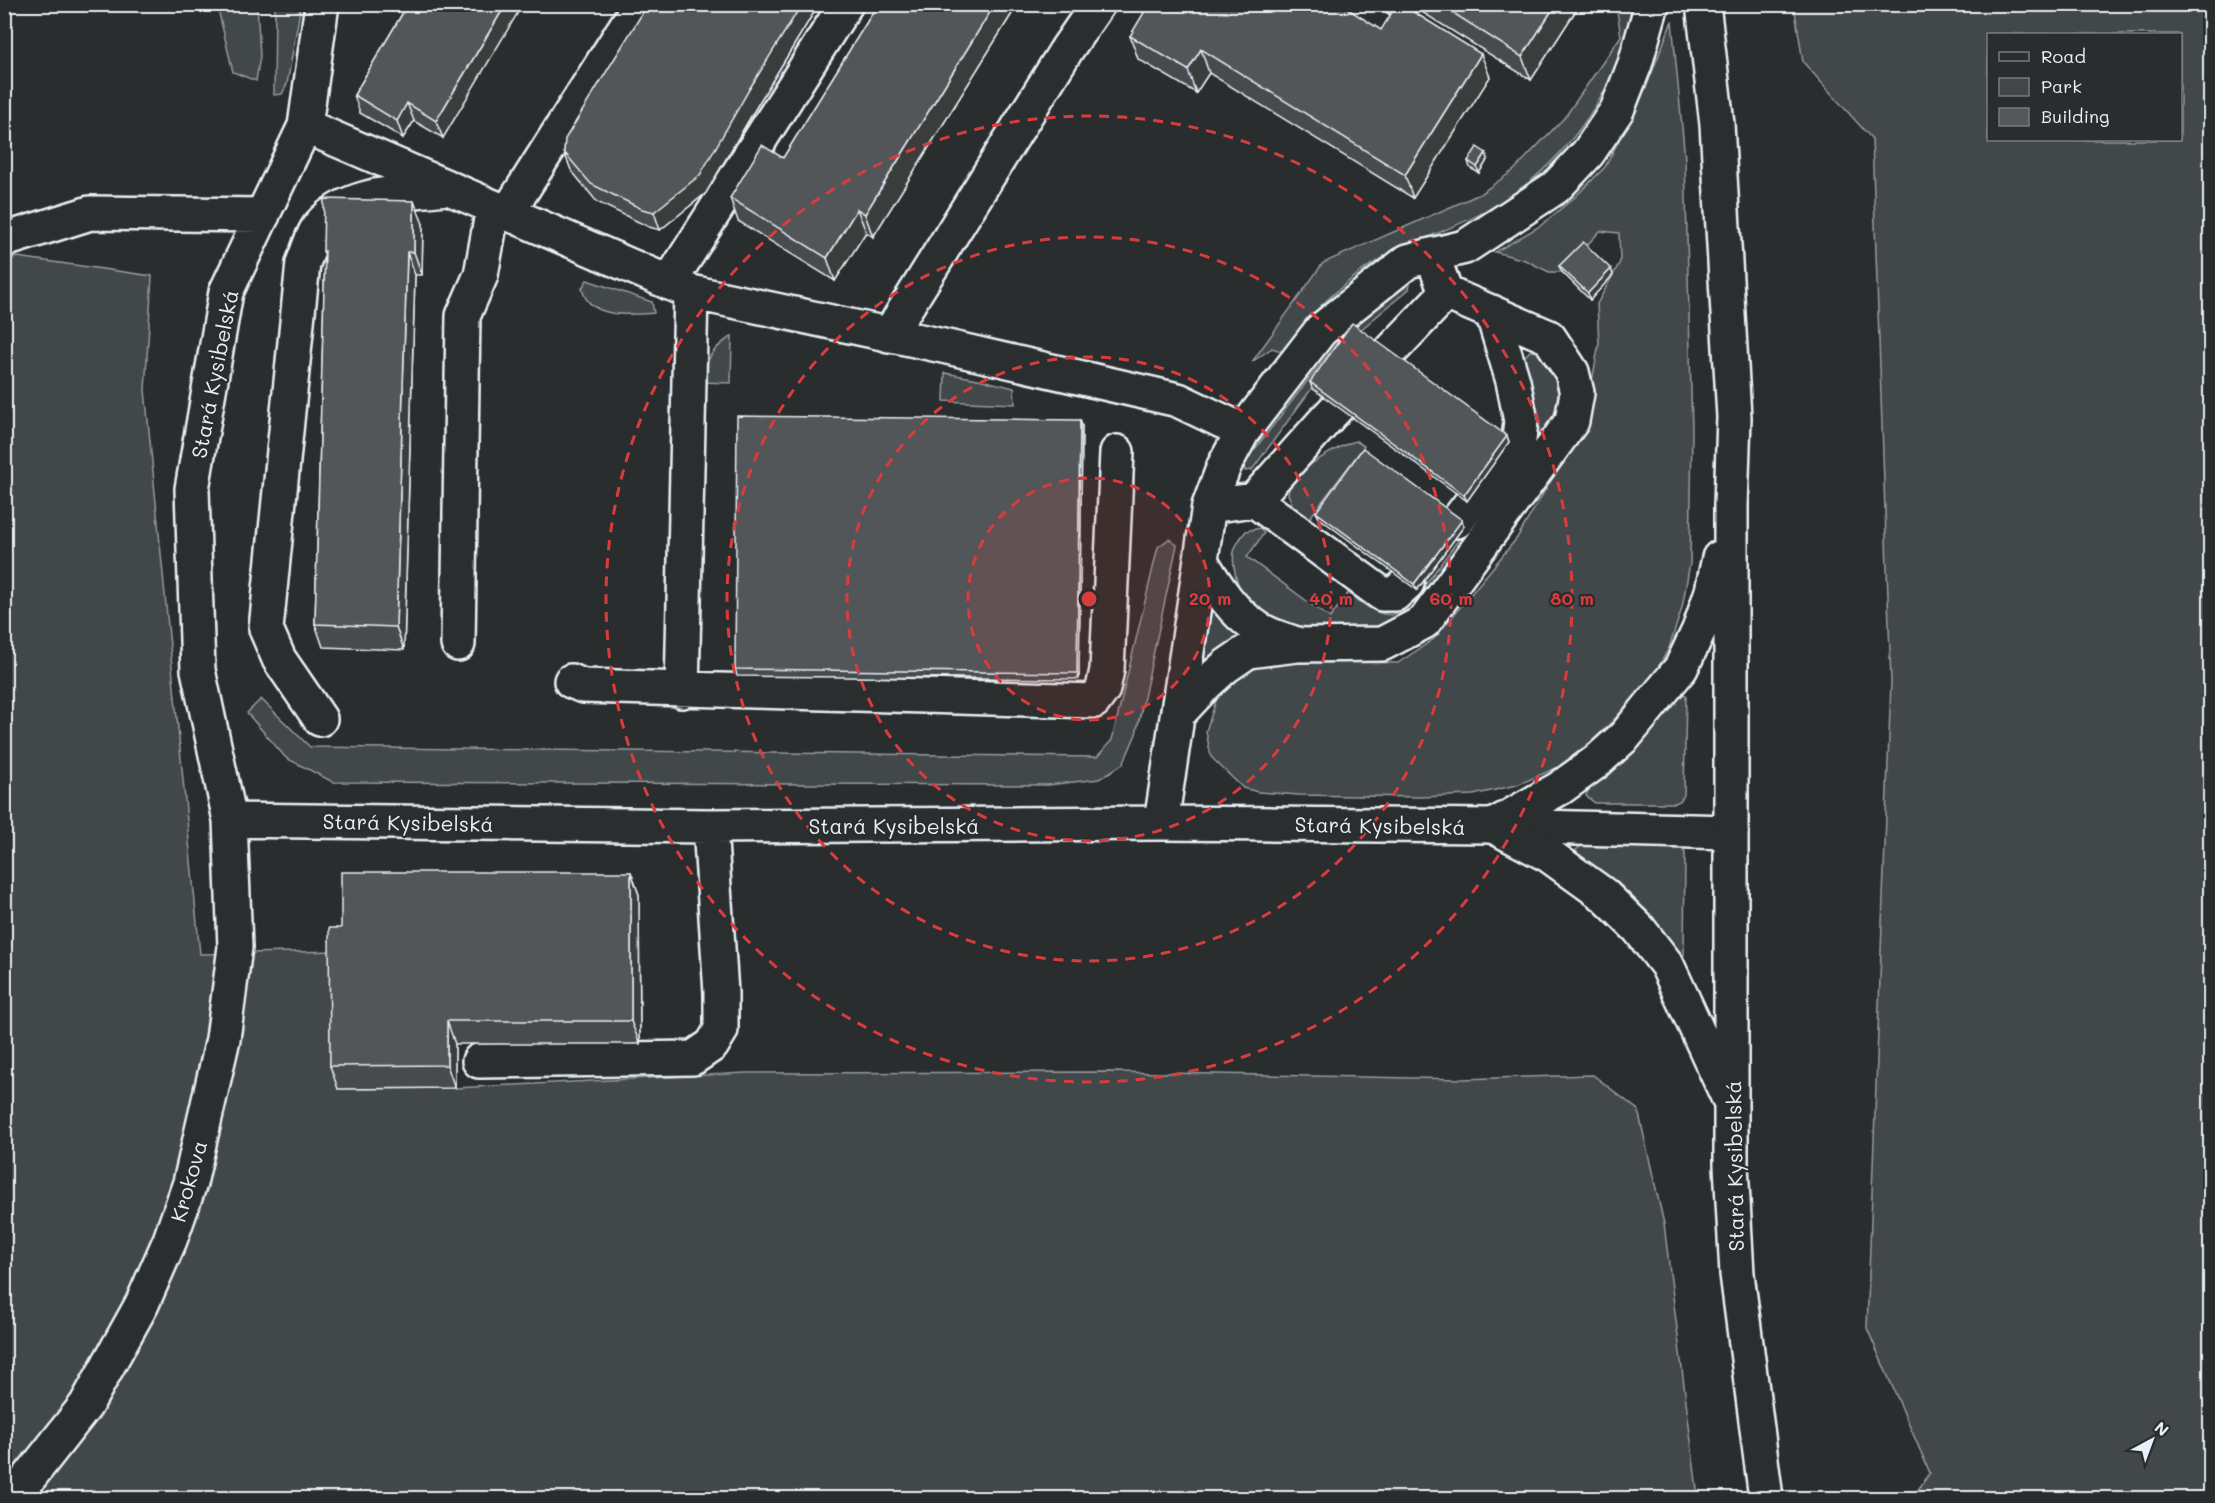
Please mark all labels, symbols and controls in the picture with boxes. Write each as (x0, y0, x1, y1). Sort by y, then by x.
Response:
legend (1987, 33, 2182, 141)
text: Road (2041, 44, 2086, 68)
text: Park (2041, 74, 2082, 98)
text: Building (2041, 104, 2109, 128)
street label: Stará Kysibelská (184, 288, 244, 460)
text: 20 m (1189, 586, 1231, 610)
text: 40 m (1309, 586, 1353, 610)
text: 60 m (1429, 586, 1473, 610)
text: 80 m (1550, 586, 1594, 610)
centre of rings (1079, 589, 1099, 609)
street label: Stará Kysibelská (322, 807, 494, 837)
street label: Stará Kysibelská (1294, 810, 1466, 840)
street label: Stará Kysibelská (809, 812, 979, 839)
street label: Stará Kysibelská (1719, 1080, 1749, 1252)
street label: Krokova (164, 1137, 212, 1225)
north arrow (2122, 1410, 2182, 1470)
text: N (2151, 1416, 2174, 1440)

